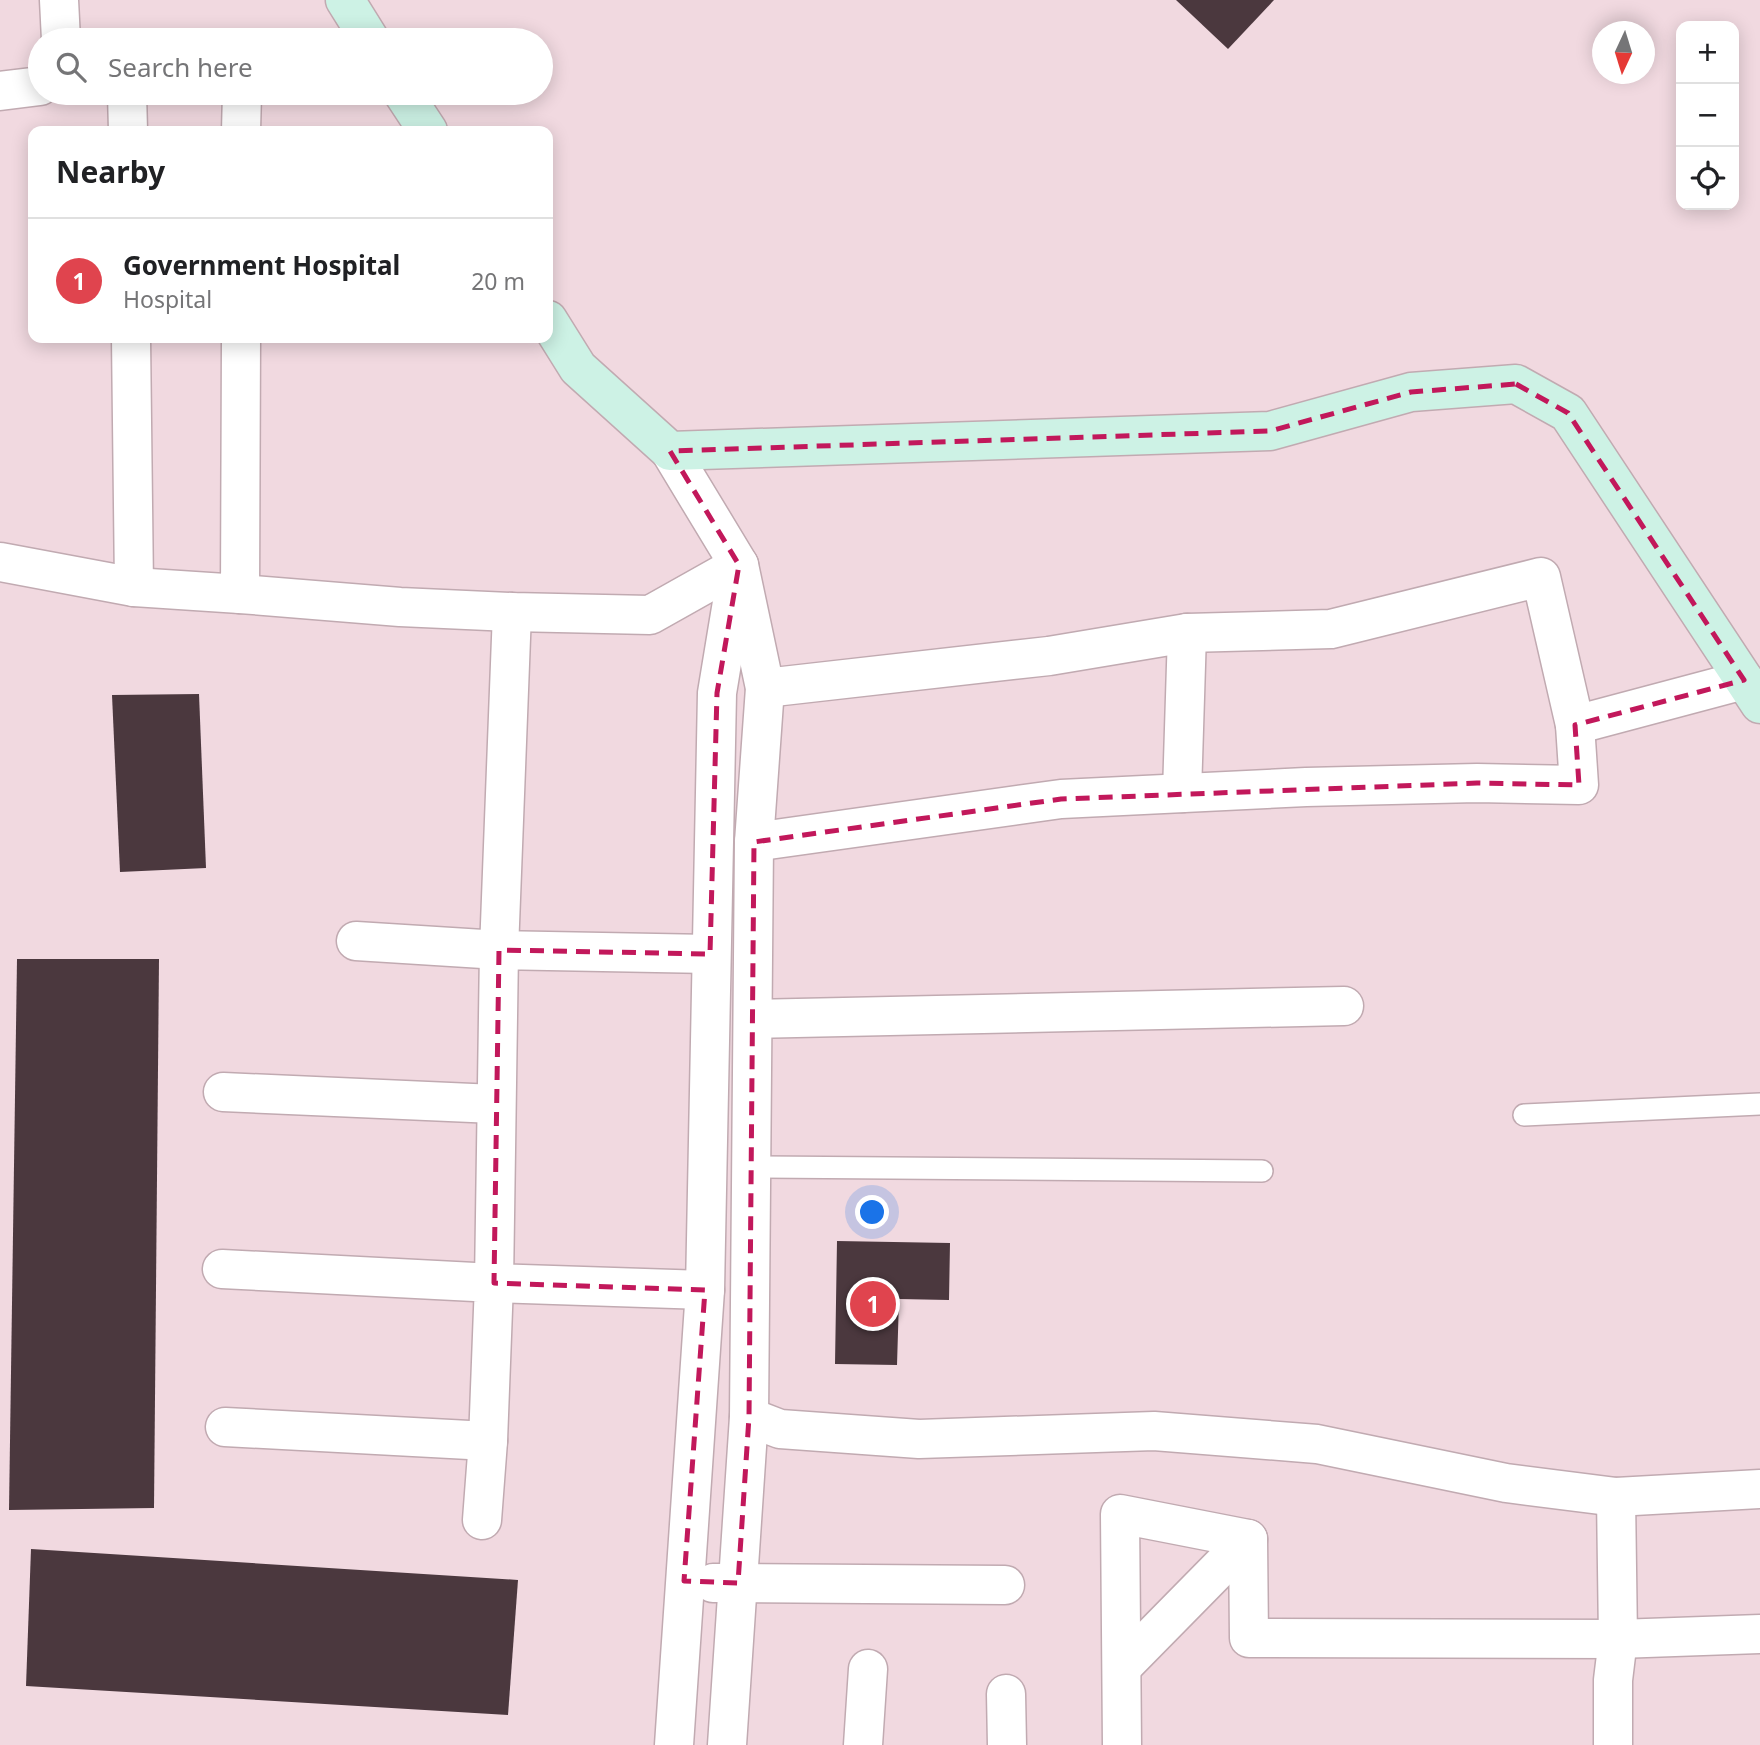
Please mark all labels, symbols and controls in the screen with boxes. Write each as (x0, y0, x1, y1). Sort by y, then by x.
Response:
north arrow (1592, 21, 1655, 84)
map controls (1676, 21, 1739, 210)
button: + (1676, 21, 1739, 84)
search box (28, 28, 553, 105)
icon: search (52, 48, 90, 86)
text: Search here (108, 49, 253, 85)
button: − (1676, 84, 1739, 147)
button: locate (1676, 147, 1739, 210)
text: Nearby (56, 151, 165, 192)
text: Government Hospital (123, 247, 400, 283)
text: 1 (72, 265, 86, 297)
text: 20 m (471, 265, 525, 297)
text: Hospital (123, 283, 212, 315)
your location (855, 1195, 889, 1229)
pin: 1 (850, 1278, 896, 1330)

